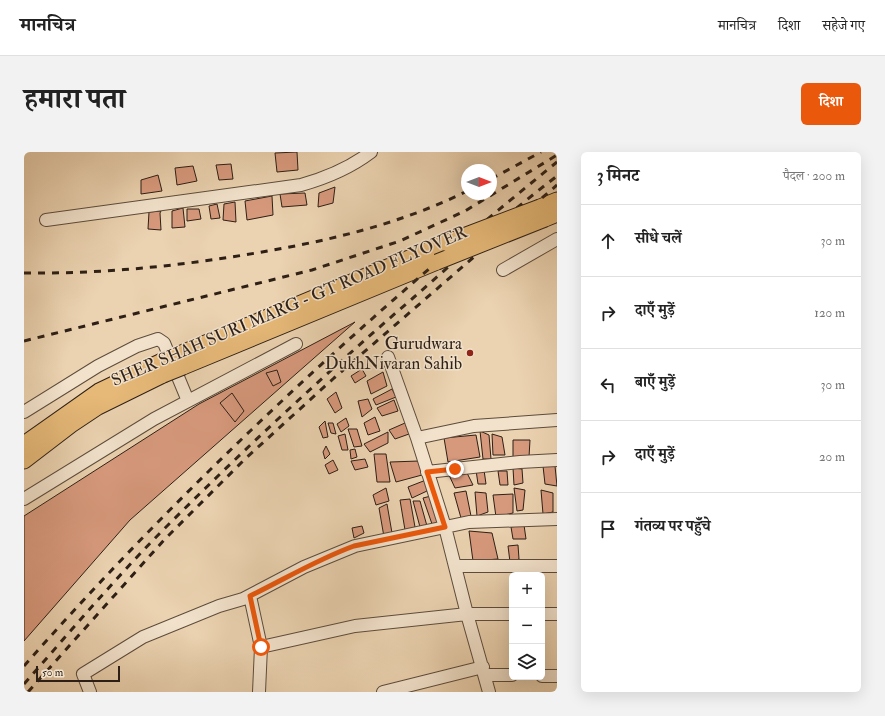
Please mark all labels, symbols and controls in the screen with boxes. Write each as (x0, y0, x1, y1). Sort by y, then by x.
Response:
text: मानचित्र (20, 13, 75, 37)
text: मानचित्र (718, 17, 756, 34)
text: दिशा (778, 17, 800, 34)
text: सहेजे गए (822, 17, 865, 34)
text: हमारा पता (24, 82, 125, 117)
button: दिशा (801, 83, 861, 125)
north arrow (461, 164, 497, 200)
text: 3 मिनट (597, 165, 639, 186)
text: पैदल · 200 m (783, 168, 845, 184)
street label: SHER SHAH SURI MARG - GT ROAD FLYOVER (108, 221, 471, 391)
text: सीधे चलें (635, 229, 682, 248)
icon: ahead (597, 230, 619, 252)
text: 30 m (821, 233, 845, 249)
text: दाएँ मुड़ें (635, 301, 675, 320)
icon: right (597, 302, 619, 324)
text: 120 m (814, 305, 845, 321)
place label: Gurudwara DukhNivaran Sahib (325, 333, 463, 374)
marker: Gurudwara DukhNivaran Sahib (465, 348, 475, 358)
text: बाएँ मुड़ें (635, 373, 675, 392)
icon: left (597, 374, 619, 396)
text: 30 m (821, 377, 845, 393)
text: दाएँ मुड़ें (635, 445, 675, 464)
icon: right (597, 446, 619, 468)
text: 20 m (819, 449, 845, 465)
route end (446, 460, 464, 478)
text: गंतव्य पर पहुँचे (635, 517, 711, 536)
icon: arrive (597, 518, 619, 540)
map controls (509, 572, 545, 680)
button: + (509, 572, 545, 608)
button: − (509, 608, 545, 644)
route start (252, 638, 270, 656)
button: layers (509, 644, 545, 680)
scale bar (36, 664, 120, 683)
text: 50 m (42, 666, 63, 679)

